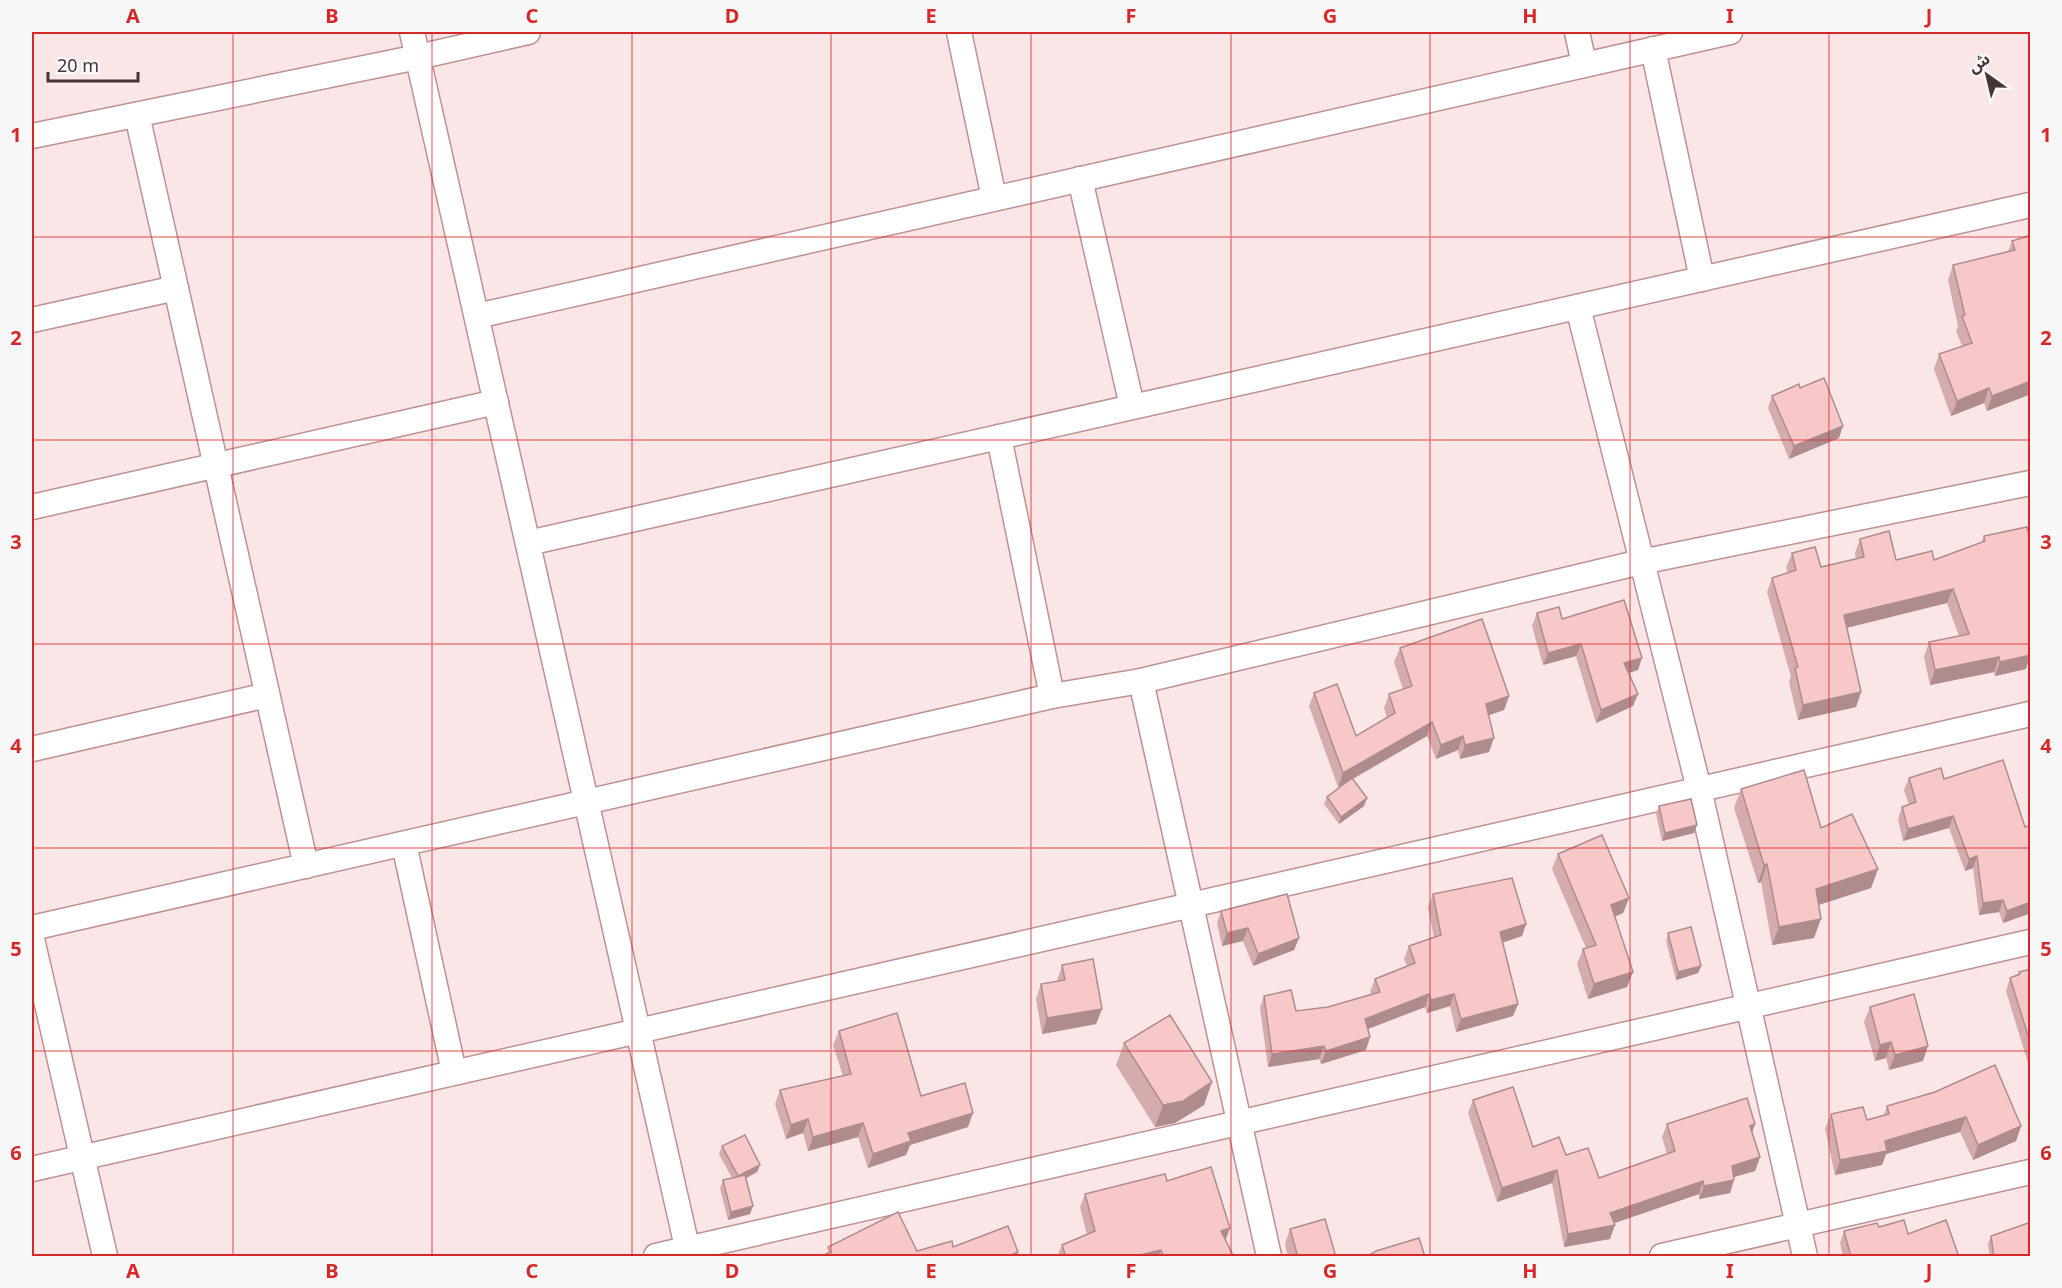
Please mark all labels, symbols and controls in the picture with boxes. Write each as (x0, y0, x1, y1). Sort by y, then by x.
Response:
text: A (126, 2, 140, 29)
text: B (325, 2, 339, 29)
text: C (526, 2, 539, 29)
text: D (725, 2, 739, 29)
text: E (925, 2, 937, 29)
text: F (1126, 2, 1136, 29)
text: G (1323, 2, 1337, 29)
text: H (1522, 2, 1538, 29)
text: I (1726, 2, 1734, 29)
text: J (1924, 2, 1932, 29)
scale bar (48, 45, 138, 83)
north arrow (1957, 45, 2017, 105)
text: ش (1963, 47, 1994, 78)
text: 20 m (57, 53, 99, 77)
text: 1 (10, 121, 22, 148)
text: 1 (2040, 121, 2052, 148)
text: 2 (10, 324, 22, 351)
text: 2 (2040, 324, 2052, 351)
text: 3 (10, 528, 22, 555)
text: 3 (2040, 528, 2052, 555)
text: 4 (10, 732, 22, 759)
text: 4 (2040, 732, 2052, 759)
text: 5 (10, 935, 22, 962)
text: 5 (2040, 935, 2052, 962)
text: 6 (10, 1139, 22, 1166)
text: 6 (2040, 1139, 2052, 1166)
text: A (126, 1257, 140, 1284)
text: B (325, 1257, 339, 1284)
text: C (526, 1257, 539, 1284)
text: D (725, 1257, 739, 1284)
text: E (925, 1257, 937, 1284)
text: F (1126, 1257, 1136, 1284)
text: G (1323, 1257, 1337, 1284)
text: H (1522, 1257, 1538, 1284)
text: I (1726, 1257, 1734, 1284)
text: J (1924, 1257, 1932, 1284)

